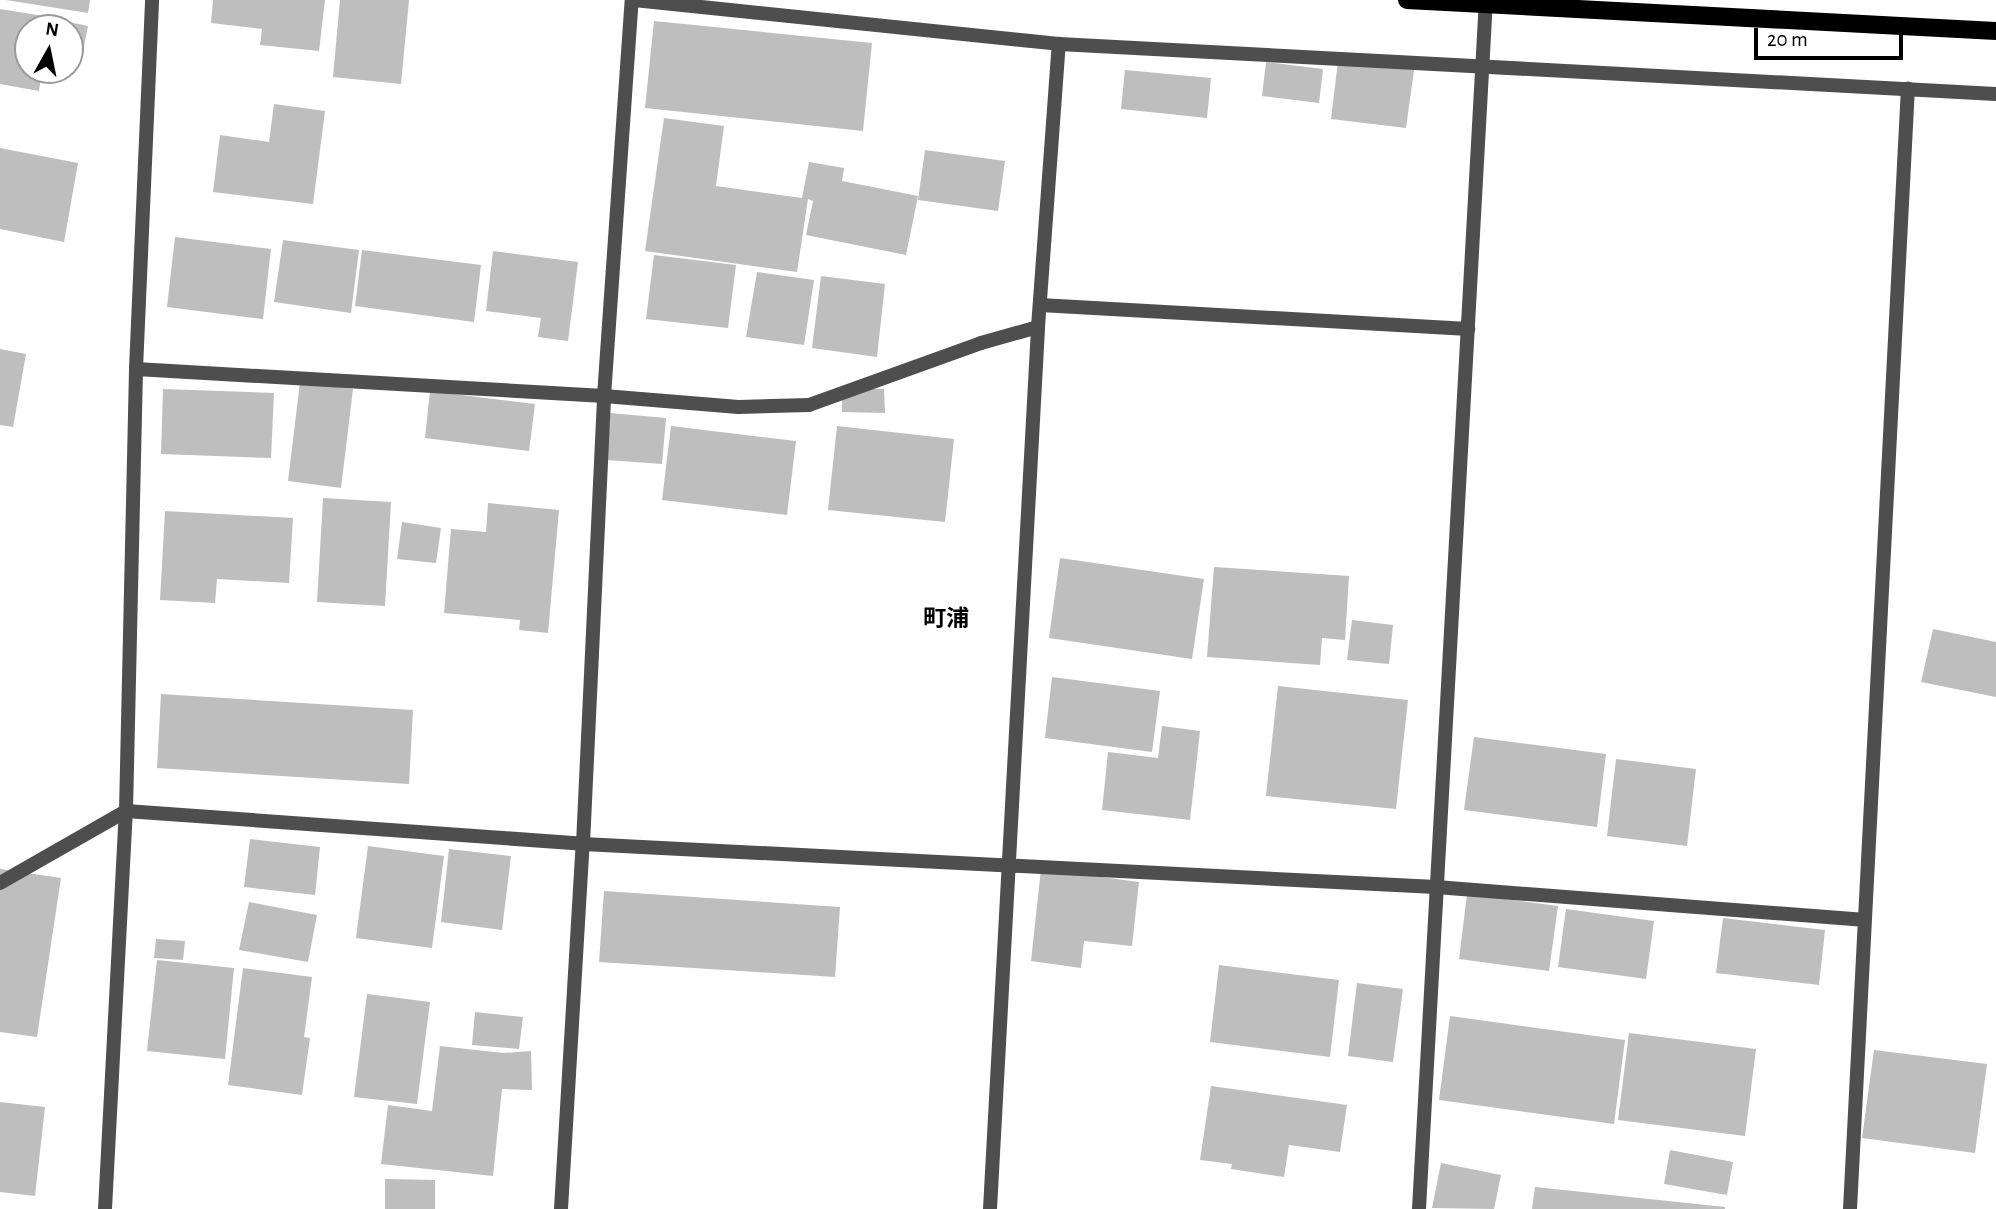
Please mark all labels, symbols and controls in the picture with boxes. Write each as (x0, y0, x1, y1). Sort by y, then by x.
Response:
north arrow (14, 14, 84, 84)
scale bar (1758, 14, 1907, 58)
text: N (44, 19, 60, 40)
text: 20 m (1767, 29, 1808, 50)
district label: 町浦 (923, 606, 969, 634)

